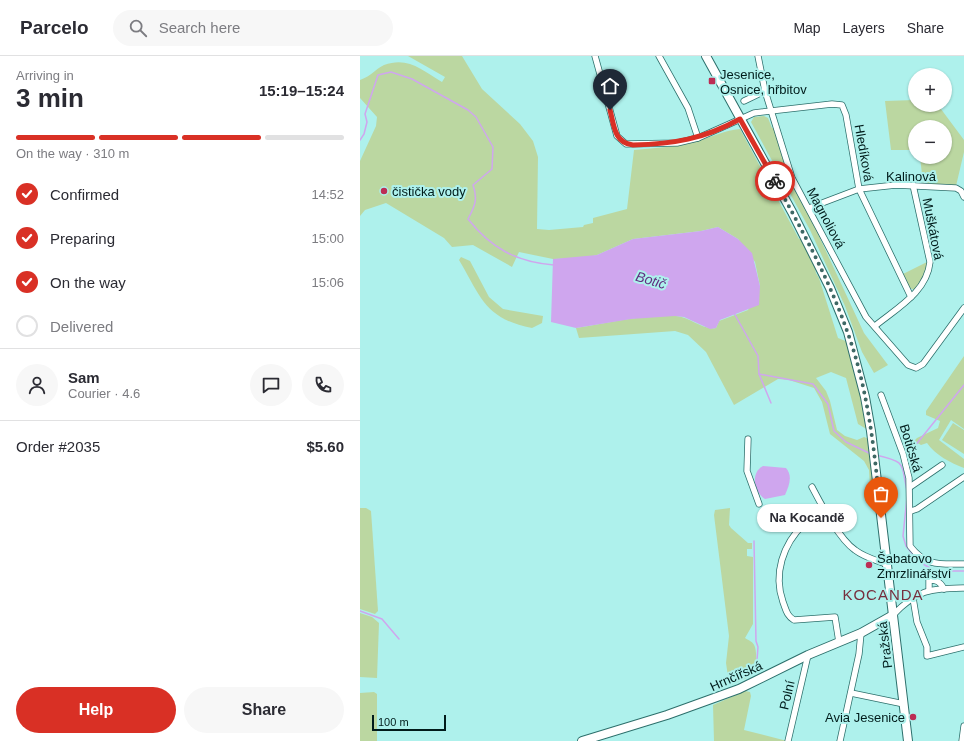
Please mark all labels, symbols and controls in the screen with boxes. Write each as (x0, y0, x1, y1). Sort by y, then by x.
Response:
search box (113, 10, 393, 46)
text: Parcelo (20, 17, 89, 38)
icon: search (127, 17, 149, 39)
text: Search here (159, 19, 240, 36)
text: Map (793, 20, 821, 36)
text: Layers (843, 20, 885, 36)
text: Share (907, 20, 944, 36)
place label: Jesenice, Osnice, hřbitov (720, 67, 807, 97)
text: Arriving in (16, 68, 74, 83)
map controls (908, 68, 952, 164)
button: + (908, 68, 952, 112)
pin (593, 69, 627, 110)
icon: home (599, 75, 621, 97)
marker: Jesenice, Osnice, hřbitov (707, 76, 717, 86)
text: 15:19–15:24 (259, 82, 344, 99)
text: 3 min (16, 83, 84, 113)
button: − (908, 120, 952, 164)
street label: Hledíková (852, 123, 877, 184)
text: On the way · 310 m (16, 146, 129, 161)
courier (755, 161, 795, 201)
street label: Kalinová (886, 169, 937, 184)
icon: bike (764, 170, 786, 192)
icon: check (16, 183, 38, 205)
place label: čistička vody (392, 184, 466, 199)
street label: Magnoliová (804, 185, 849, 252)
text: Confirmed (50, 186, 119, 203)
marker: čistička vody (379, 186, 389, 196)
text: 14:52 (311, 187, 344, 202)
street label: Muškátová (920, 197, 947, 262)
icon: check (16, 227, 38, 249)
text: Preparing (50, 230, 115, 247)
text: 15:00 (311, 231, 344, 246)
water label: Botič (634, 268, 668, 292)
icon: check (16, 271, 38, 293)
text: On the way (50, 274, 126, 291)
text: 15:06 (311, 275, 344, 290)
text: Delivered (50, 318, 113, 335)
button: person (16, 364, 58, 406)
button: chat (250, 364, 292, 406)
button: phone (302, 364, 344, 406)
text: Sam (68, 369, 100, 386)
text: Courier · 4.6 (68, 386, 140, 401)
street label: Botičská (897, 422, 926, 474)
text: Order #2035 (16, 438, 100, 455)
text: $5.60 (306, 438, 344, 455)
pin (864, 477, 898, 518)
icon: bag (870, 483, 892, 505)
callout: Na Kocandě (757, 504, 857, 532)
text: Na Kocandě (769, 510, 845, 525)
place label: Šabatovo Zmrzlinářství (877, 551, 952, 581)
marker: Šabatovo Zmrzlinářství (864, 560, 874, 570)
district label: KOCANDA (842, 586, 924, 603)
street label: Pražská (875, 620, 895, 669)
street label: Hrnčířská (708, 658, 765, 694)
street label: Polní (776, 679, 798, 711)
button: Help (16, 687, 176, 733)
button: Share (184, 687, 344, 733)
place label: Avia Jesenice (825, 710, 905, 725)
marker: Avia Jesenice (908, 712, 918, 722)
scale bar (372, 713, 446, 732)
text: 100 m (378, 716, 409, 728)

